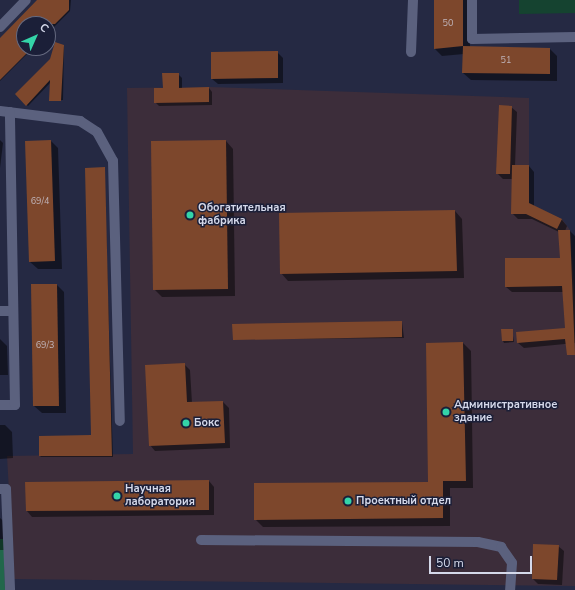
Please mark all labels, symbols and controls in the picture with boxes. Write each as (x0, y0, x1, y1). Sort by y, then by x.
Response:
north arrow (16, 16, 56, 56)
house number: 50 (443, 18, 453, 28)
text: С (36, 20, 52, 36)
house number: 51 (501, 55, 511, 65)
house number: 69/4 (31, 196, 49, 206)
place label: Обогатительная фабрика (198, 202, 286, 228)
marker: Обогатительная фабрика (185, 210, 195, 220)
house number: 69/3 (36, 340, 54, 350)
place label: Административное здание (454, 399, 557, 425)
marker: Административное здание (441, 407, 451, 417)
place label: Бокс (194, 416, 219, 430)
marker: Бокс (181, 418, 191, 428)
place label: Научная лаборатория (125, 483, 195, 509)
marker: Научная лаборатория (112, 491, 122, 501)
place label: Проектный отдел (356, 494, 451, 508)
marker: Проектный отдел (343, 496, 353, 506)
scale bar (431, 548, 534, 574)
text: 50 m (436, 555, 464, 571)

